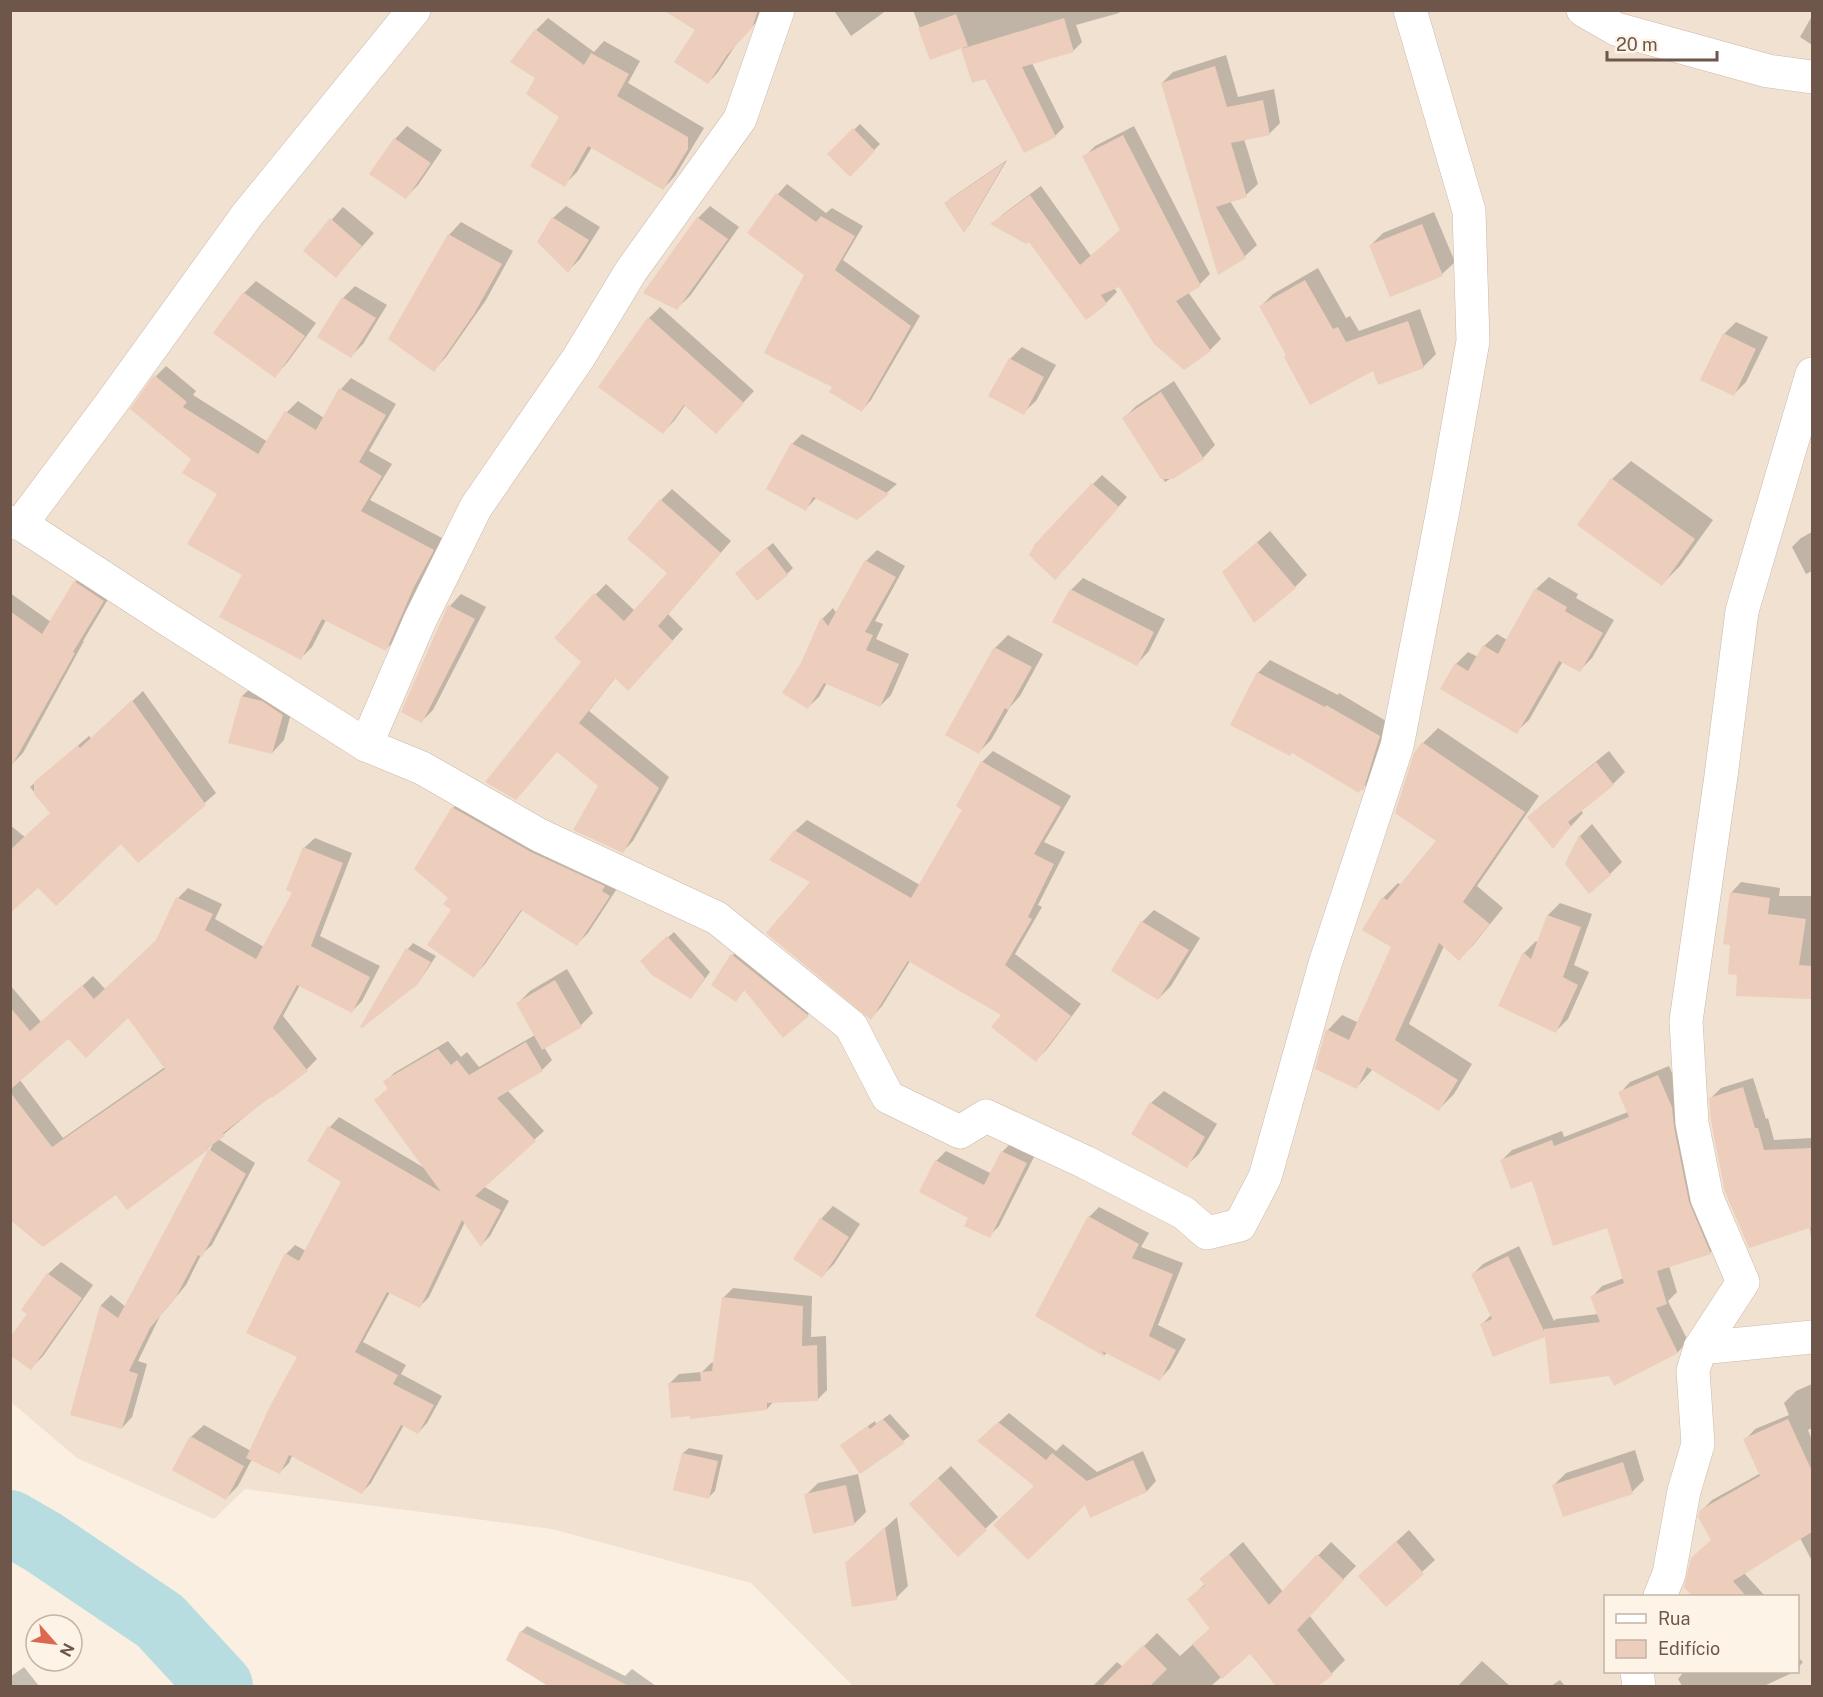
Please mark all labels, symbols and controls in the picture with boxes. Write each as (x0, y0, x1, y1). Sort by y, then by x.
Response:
scale bar (1607, 24, 1716, 62)
text: 20 m (1616, 34, 1658, 55)
legend (1604, 1595, 1799, 1673)
text: Rua (1658, 1608, 1690, 1629)
north arrow (24, 1613, 84, 1673)
text: Edifício (1658, 1638, 1720, 1659)
text: N (55, 1640, 78, 1660)

